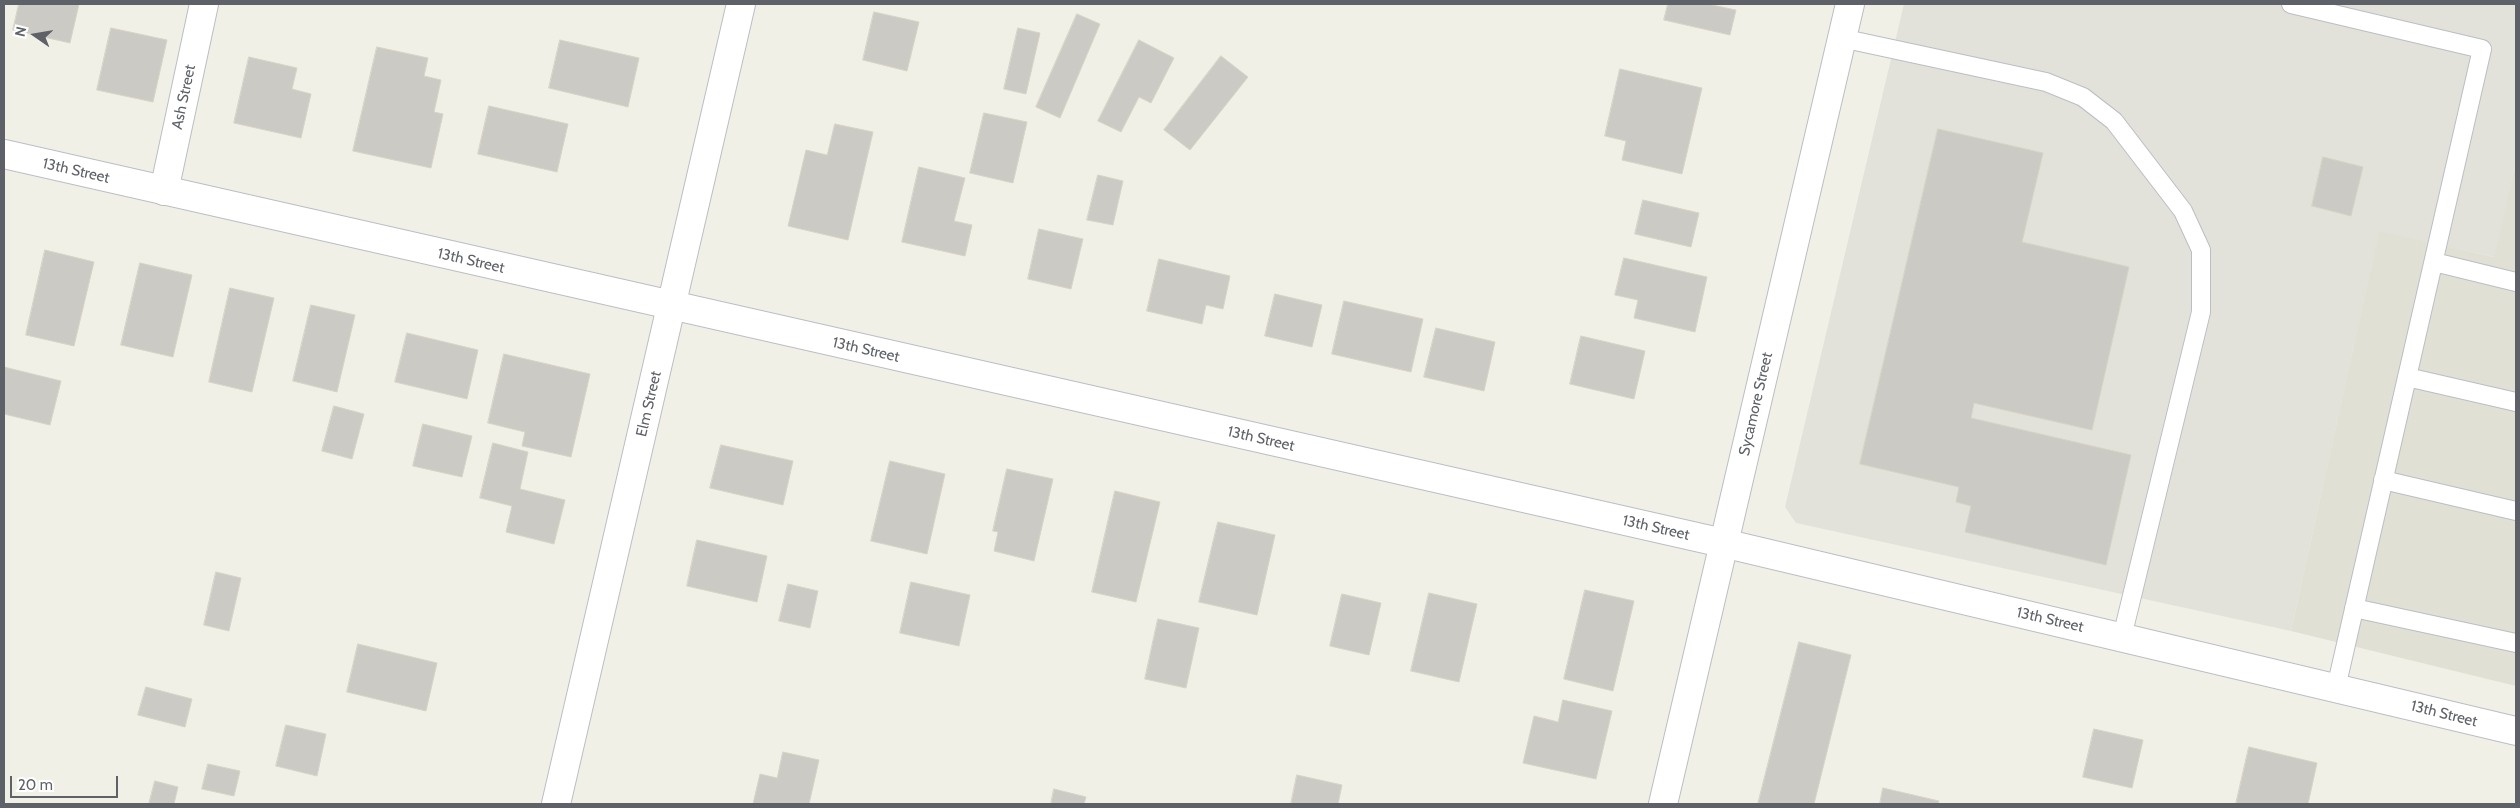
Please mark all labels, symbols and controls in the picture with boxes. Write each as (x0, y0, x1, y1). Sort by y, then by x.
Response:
north arrow (10, 10, 60, 60)
text: N (11, 25, 30, 38)
street label: Ash Street (168, 63, 200, 131)
street label: 13th Street (41, 155, 111, 187)
street label: 13th Street (436, 245, 506, 277)
street label: 13th Street (831, 334, 901, 366)
street label: Sycamore Street (1735, 351, 1777, 457)
street label: Elm Street (633, 369, 665, 439)
street label: 13th Street (1226, 423, 1296, 455)
street label: 13th Street (1621, 512, 1691, 544)
street label: 13th Street (2015, 604, 2085, 636)
street label: 13th Street (2409, 697, 2479, 731)
scale bar (12, 766, 120, 798)
text: 20 m (18, 776, 53, 794)

